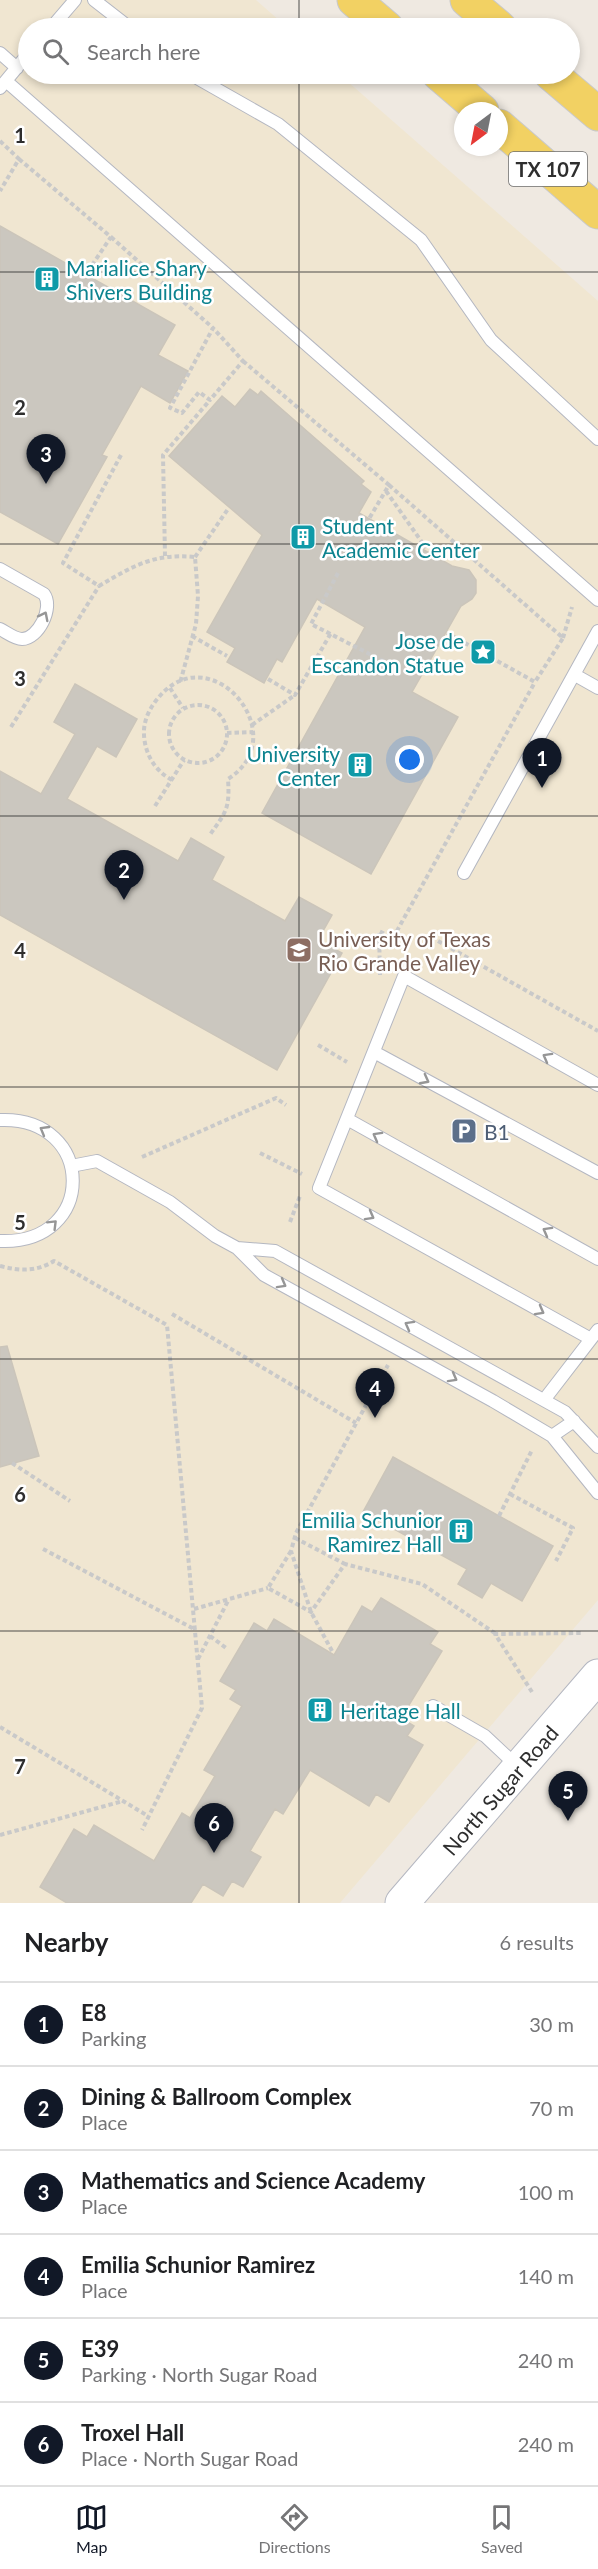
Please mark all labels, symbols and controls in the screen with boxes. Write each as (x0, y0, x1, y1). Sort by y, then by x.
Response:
search box (18, 18, 580, 84)
icon: search (39, 35, 72, 68)
text: Search here (87, 38, 200, 65)
north arrow (454, 102, 508, 156)
text: 1 (14, 123, 26, 147)
road number: TX 107 (509, 152, 587, 186)
place label: Marialice Shary Shivers Building (66, 255, 212, 304)
building icon: Marialice Shary Shivers Building (32, 264, 62, 294)
text: 2 (14, 395, 26, 419)
pin: 3 (26, 434, 66, 484)
place label: Student Academic Center (322, 513, 480, 562)
building icon: Student Academic Center (288, 522, 318, 552)
one-way arrow (36, 612, 48, 623)
place label: Jose de Escandon Statue (311, 628, 464, 677)
place icon: Jose de Escandon Statue (468, 637, 498, 667)
text: 3 (14, 666, 26, 690)
pin: 1 (522, 738, 562, 788)
place label: University Center (246, 741, 340, 790)
your location (395, 745, 424, 774)
building icon: University Center (345, 750, 375, 780)
pin: 2 (104, 850, 144, 900)
place label: University of Texas Rio Grande Valley (318, 926, 491, 975)
school or university icon: University of Texas Rio Grande Valley (284, 935, 314, 965)
text: 4 (14, 938, 26, 962)
one-way arrow (543, 1052, 553, 1064)
one-way arrow (419, 1073, 429, 1084)
parking icon: B1 (449, 1116, 479, 1146)
place label: B1 (484, 1119, 510, 1144)
one-way arrow (40, 1126, 50, 1138)
one-way arrow (373, 1132, 383, 1143)
one-way arrow (364, 1209, 374, 1220)
text: 5 (14, 1210, 26, 1234)
one-way arrow (46, 1220, 57, 1230)
one-way arrow (543, 1227, 553, 1238)
one-way arrow (275, 1277, 286, 1288)
one-way arrow (534, 1304, 544, 1315)
one-way arrow (405, 1321, 415, 1333)
pin: 4 (356, 1368, 394, 1418)
one-way arrow (446, 1371, 457, 1382)
text: 6 (14, 1482, 26, 1506)
place label: Emilia Schunior Ramirez Hall (301, 1507, 442, 1556)
building icon: Emilia Schunior Ramirez Hall (446, 1516, 476, 1546)
building icon: Heritage Hall (305, 1695, 335, 1725)
place label: Heritage Hall (340, 1698, 461, 1723)
street label: North Sugar Road (437, 1720, 563, 1860)
text: 7 (14, 1754, 26, 1778)
pin: 5 (548, 1772, 588, 1821)
pin: 6 (194, 1804, 234, 1853)
text: Nearby (24, 1926, 109, 1958)
text: 6 results (499, 1930, 574, 1954)
text: E8 (81, 1999, 106, 2026)
text: 1 (38, 2012, 49, 2036)
text: 30 m (529, 2012, 574, 2036)
text: Parking (81, 2026, 146, 2050)
text: Dining & Ballroom Complex (81, 2083, 352, 2110)
text: 2 (38, 2096, 49, 2120)
text: 70 m (529, 2096, 574, 2120)
text: Place (81, 2110, 128, 2134)
text: Mathematics and Science Academy (81, 2167, 425, 2194)
text: 3 (38, 2180, 49, 2204)
text: 100 m (518, 2180, 574, 2204)
text: Place (81, 2194, 128, 2218)
text: Emilia Schunior Ramirez (81, 2251, 315, 2278)
text: 4 (38, 2264, 49, 2288)
text: 140 m (518, 2264, 574, 2288)
text: Place (81, 2278, 128, 2302)
text: E39 (81, 2335, 119, 2362)
text: 5 (38, 2348, 49, 2372)
text: 240 m (518, 2348, 574, 2372)
text: Parking · North Sugar Road (81, 2362, 317, 2386)
text: Troxel Hall (81, 2419, 184, 2446)
text: 6 (38, 2432, 49, 2456)
text: 240 m (518, 2432, 574, 2456)
text: Place · North Sugar Road (81, 2446, 299, 2470)
tab: Map (75, 2501, 108, 2556)
tab: Directions (258, 2501, 331, 2556)
tab: Saved (481, 2501, 523, 2556)

